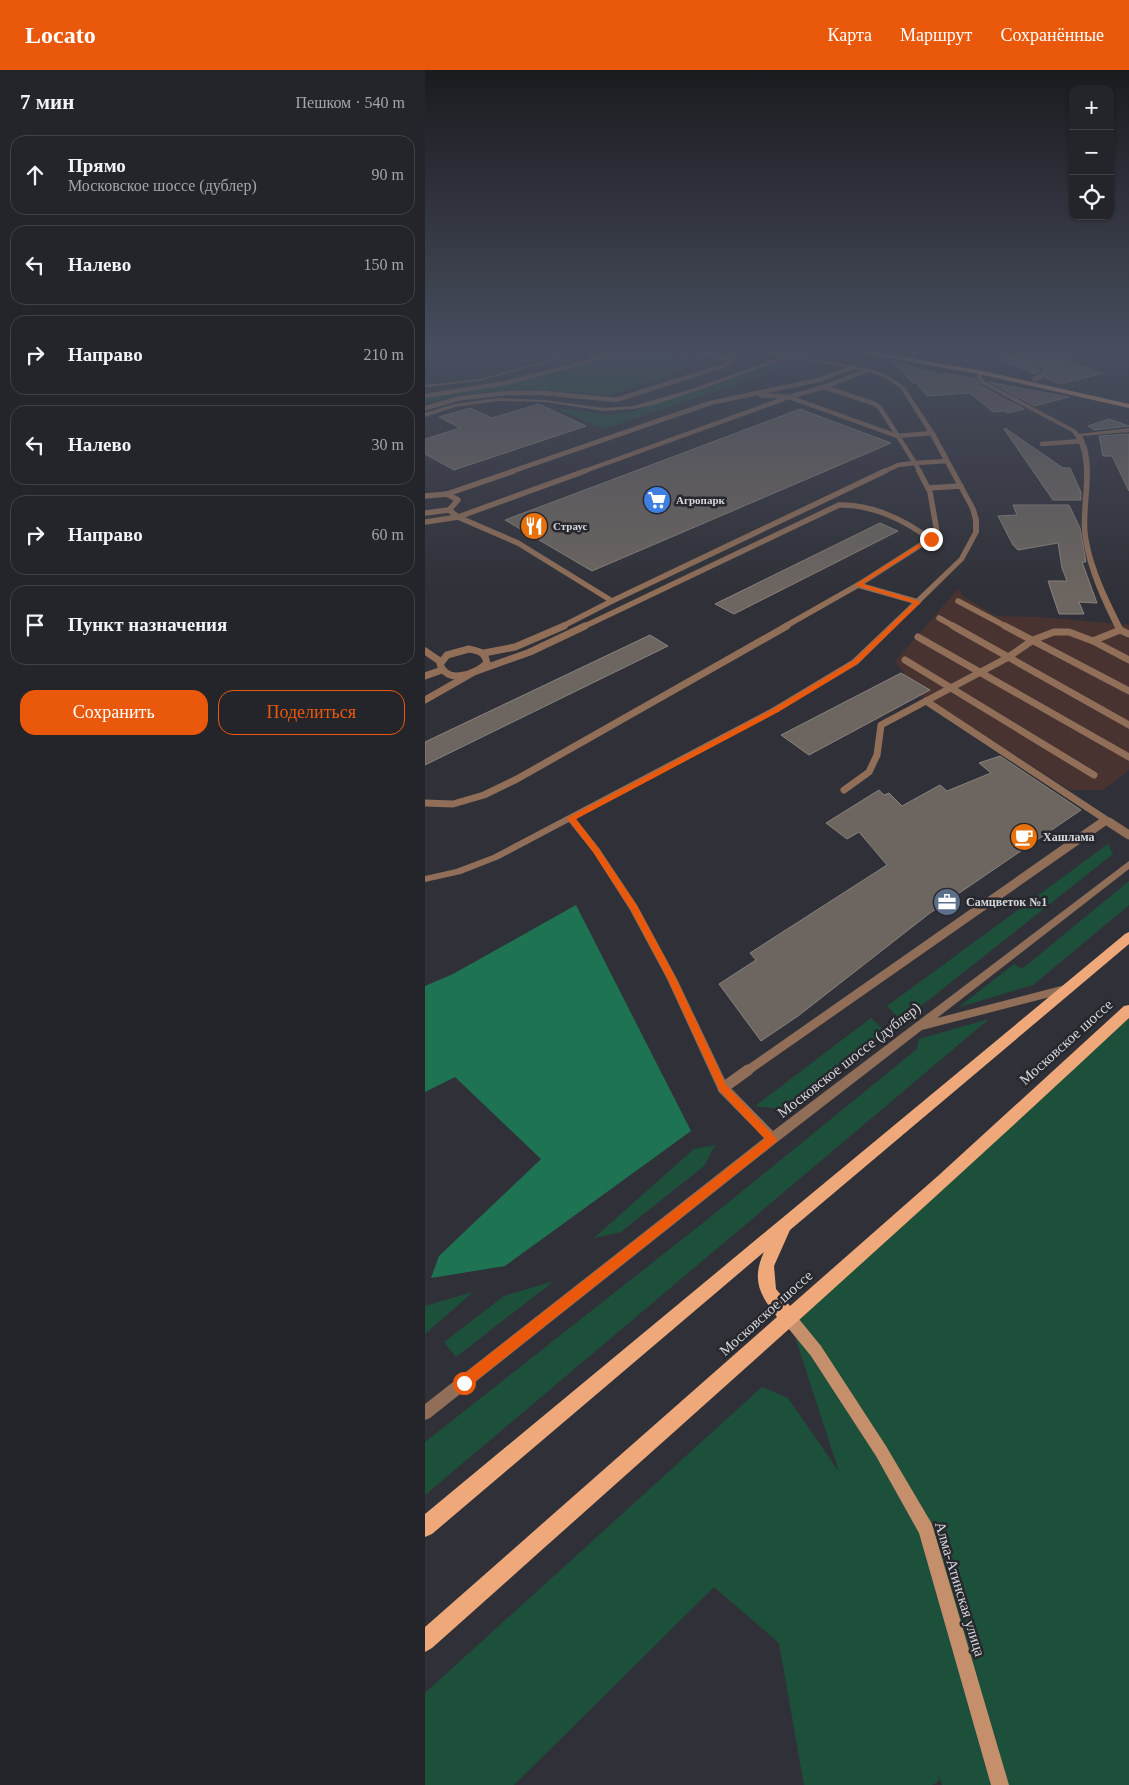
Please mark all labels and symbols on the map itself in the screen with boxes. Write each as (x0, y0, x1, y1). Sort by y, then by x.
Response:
supermarket icon: Агропарк (642, 485, 672, 515)
place label: Агропарк (676, 494, 726, 506)
restaurant icon: Страус (519, 511, 549, 541)
place label: Страус (553, 520, 588, 532)
route end (920, 528, 943, 551)
cafe icon: Хашлама (1009, 822, 1039, 852)
place label: Хашлама (1043, 830, 1095, 844)
office icon: Самцветок №1 (932, 887, 962, 917)
place label: Самцветок №1 (966, 895, 1047, 909)
street label: Московское шоссе (1016, 996, 1116, 1088)
street label: Московское шоссе (дублер) (774, 999, 924, 1122)
street label: Московское шоссе (716, 1267, 816, 1359)
route start (453, 1372, 476, 1395)
street label: Алма-Атинская улица (932, 1520, 988, 1659)

